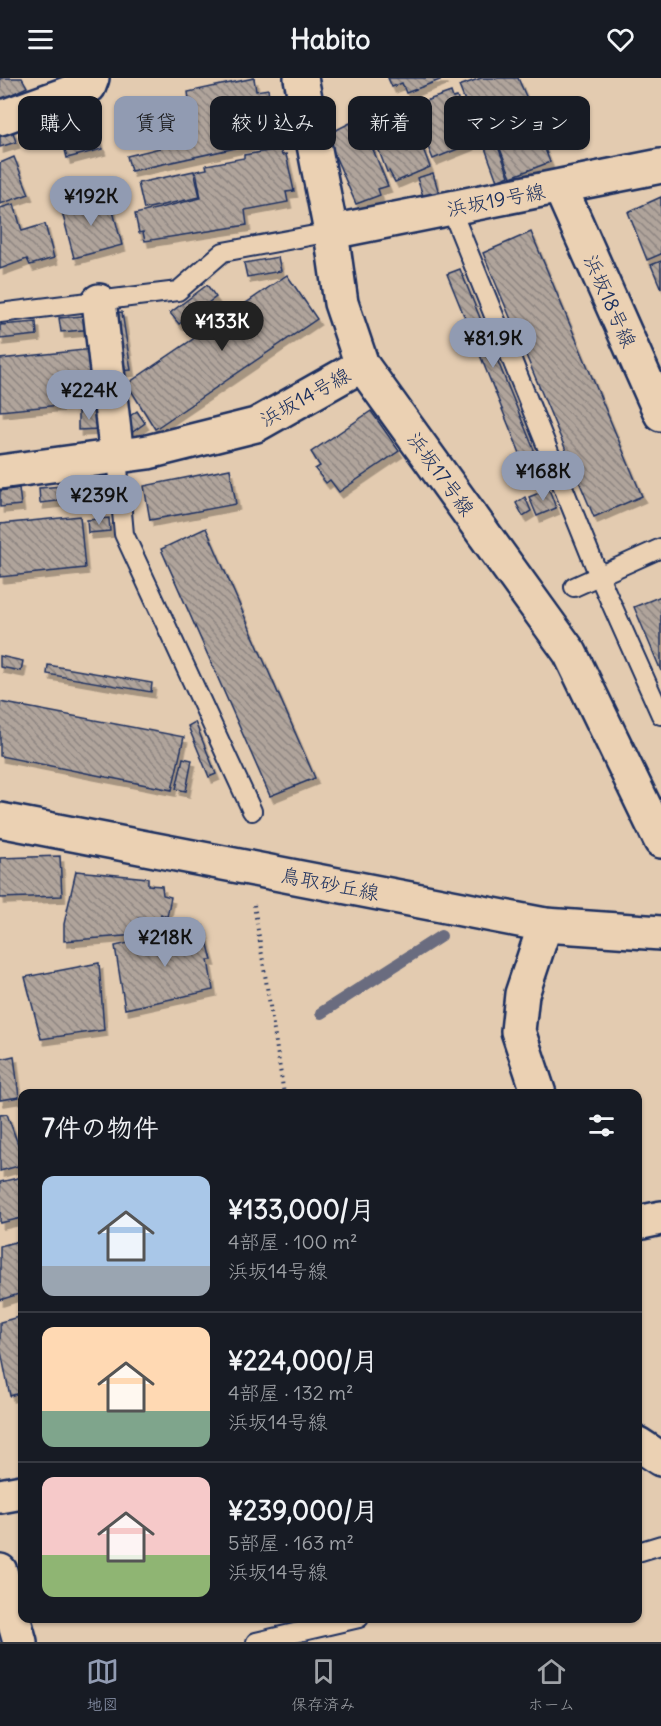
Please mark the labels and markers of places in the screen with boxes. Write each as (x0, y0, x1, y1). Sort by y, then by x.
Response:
pin: ¥192K (49, 176, 133, 227)
pin: ¥133K (180, 301, 264, 352)
pin: ¥81.9K (444, 318, 542, 369)
pin: ¥224K (47, 370, 131, 421)
pin: ¥168K (501, 451, 585, 502)
pin: ¥239K (57, 475, 141, 526)
pin: ¥218K (123, 917, 207, 968)

